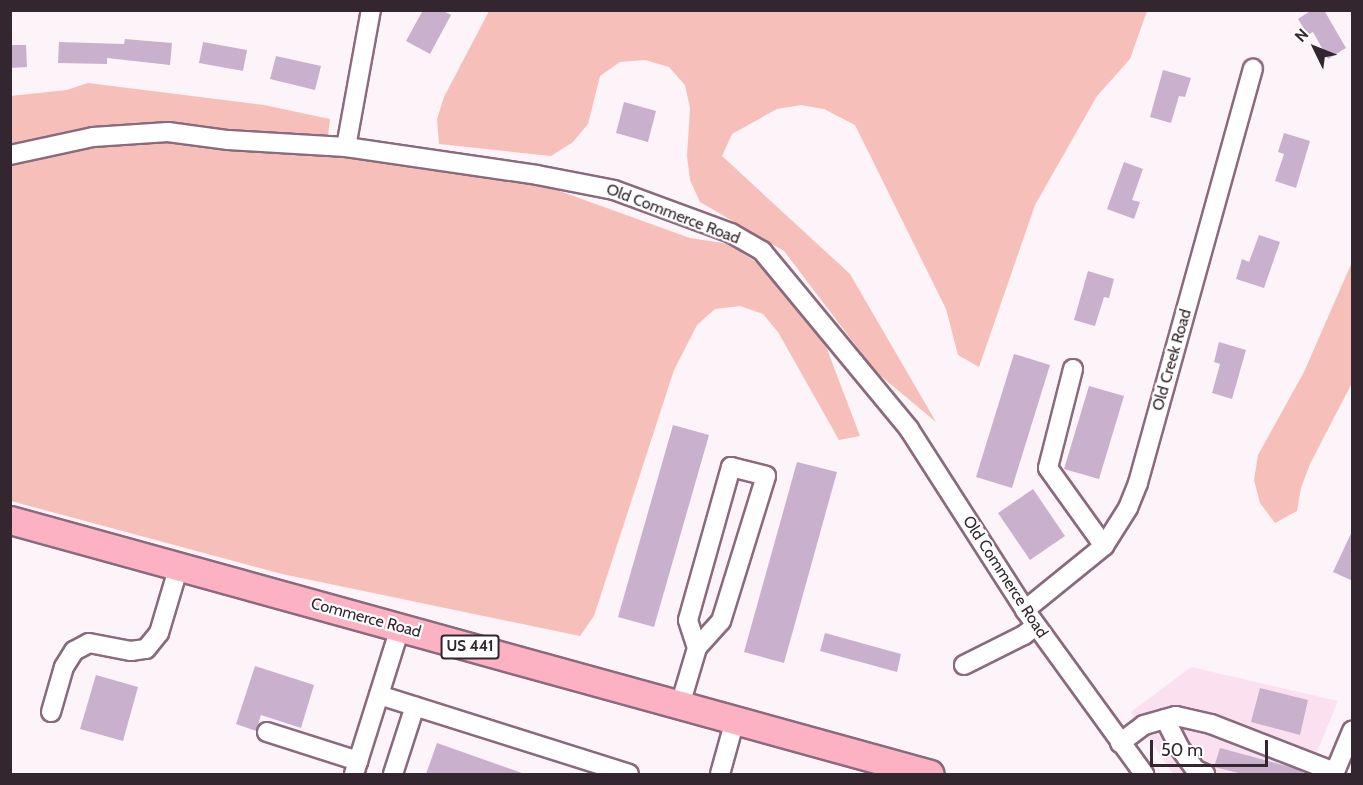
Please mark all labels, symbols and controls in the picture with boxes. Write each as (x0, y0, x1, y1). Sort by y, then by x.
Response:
north arrow (1285, 18, 1345, 78)
text: N (1291, 25, 1312, 46)
street label: Old Commerce Road (603, 180, 743, 248)
street label: Old Creek Road (1148, 307, 1196, 413)
street label: Old Commerce Road (958, 512, 1052, 642)
street label: Commerce Road (309, 594, 423, 642)
road number: US 441 (440, 635, 500, 659)
scale bar (1153, 728, 1272, 766)
text: 50 m (1161, 739, 1203, 761)

